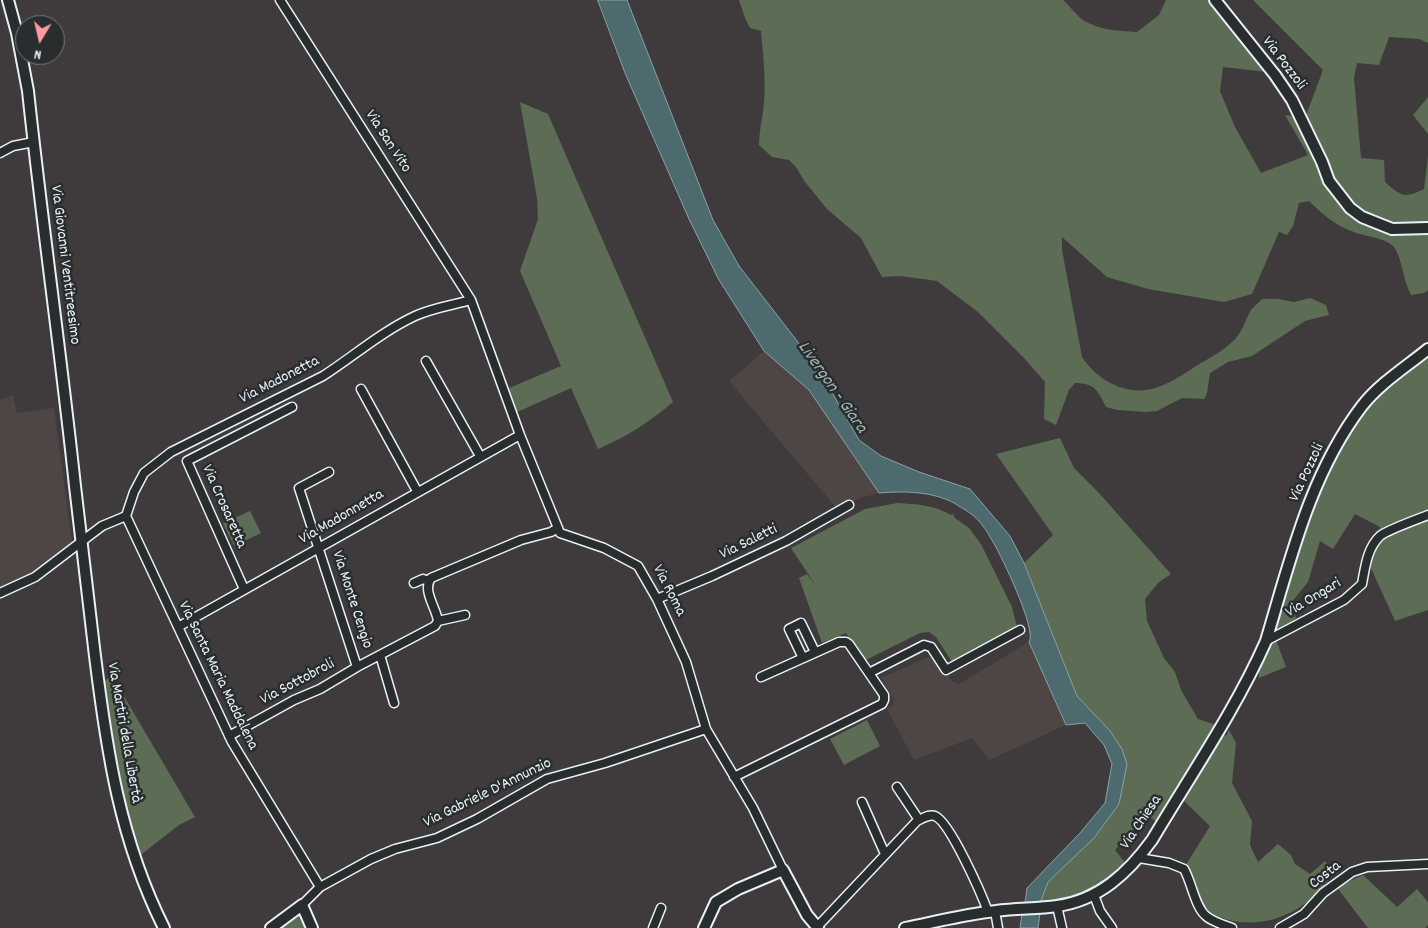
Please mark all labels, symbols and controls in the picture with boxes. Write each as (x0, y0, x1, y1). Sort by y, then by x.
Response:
north arrow (15, 15, 65, 65)
street label: Via Pozzoli (1257, 33, 1309, 95)
text: N (33, 43, 43, 64)
street label: Via San Vito (360, 107, 414, 177)
street label: Via Giovanni Ventitreesimo (45, 184, 83, 346)
water label: Livergon - Giara (791, 338, 871, 438)
street label: Via Madonetta (237, 353, 323, 409)
street label: Via Pozzoli (1286, 441, 1330, 505)
street label: Via Crosaretta (196, 462, 250, 552)
street label: Via Madonnetta (296, 486, 388, 550)
street label: Via Saletti (717, 521, 781, 565)
street label: Via Monte Cengio (326, 549, 376, 651)
street label: Via Roma (647, 562, 689, 620)
street label: Via Ongari (1283, 575, 1345, 623)
street label: Via Santa Maria Maddalena (173, 599, 261, 753)
street label: Via Sottobroli (257, 655, 339, 711)
street label: Via Martiri della Libertà (101, 661, 145, 805)
street label: Via Gabriele D'Annunzio (421, 755, 555, 833)
street label: Via Chiesa (1117, 792, 1167, 854)
street label: Costa (1306, 858, 1346, 894)

